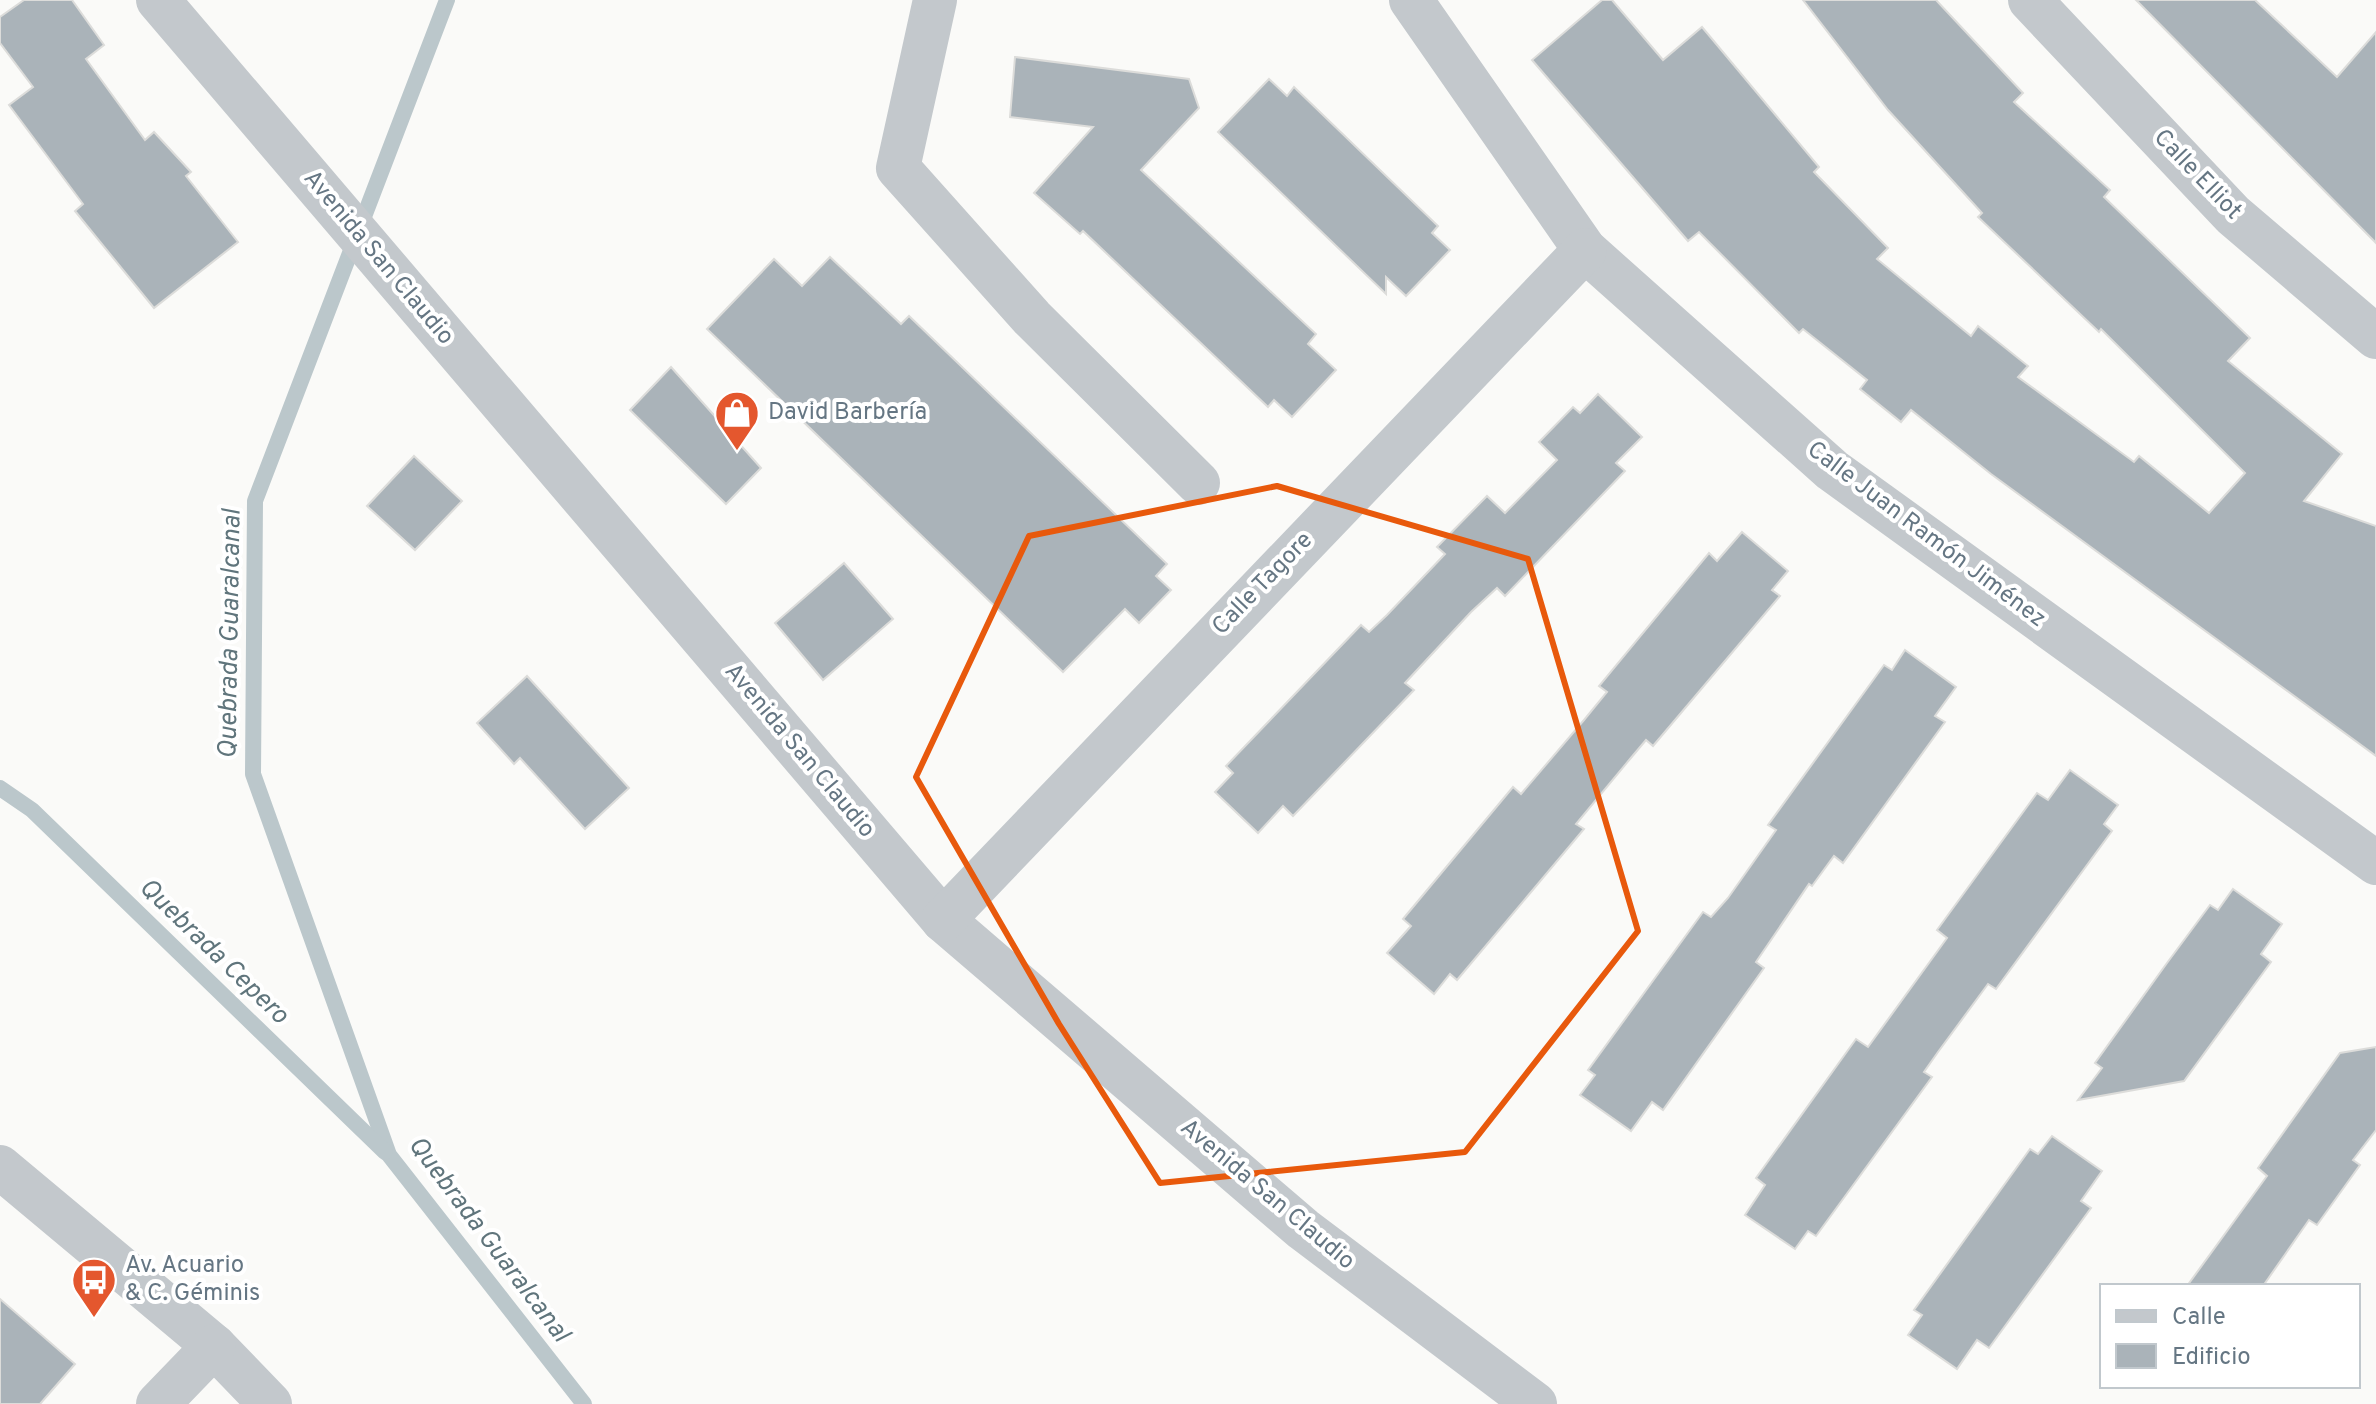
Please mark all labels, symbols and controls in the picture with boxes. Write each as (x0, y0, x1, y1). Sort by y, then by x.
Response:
street label: Calle Elliot (2146, 123, 2248, 227)
street label: Avenida San Claudio (296, 164, 460, 352)
shop icon: David Barbería (713, 389, 761, 452)
place label: David Barbería (768, 398, 927, 428)
street label: Calle Juan Ramón Jiménez (1801, 435, 2051, 635)
water label: Quebrada Guaralcanal (212, 507, 250, 759)
street label: Calle Tagore (1206, 526, 1320, 642)
street label: Avenida San Claudio (717, 657, 881, 845)
water label: Quebrada Cepero (131, 872, 295, 1032)
street label: Avenida San Claudio (1173, 1113, 1361, 1277)
water label: Quebrada Guaralcanal (400, 1130, 577, 1351)
place label: Av. Acuario & C. Géminis (125, 1251, 260, 1309)
bus stop icon: Av. Acuario & C. Géminis (70, 1256, 118, 1319)
legend (2100, 1284, 2360, 1388)
text: Calle (2172, 1303, 2226, 1333)
text: Edificio (2172, 1343, 2251, 1373)

